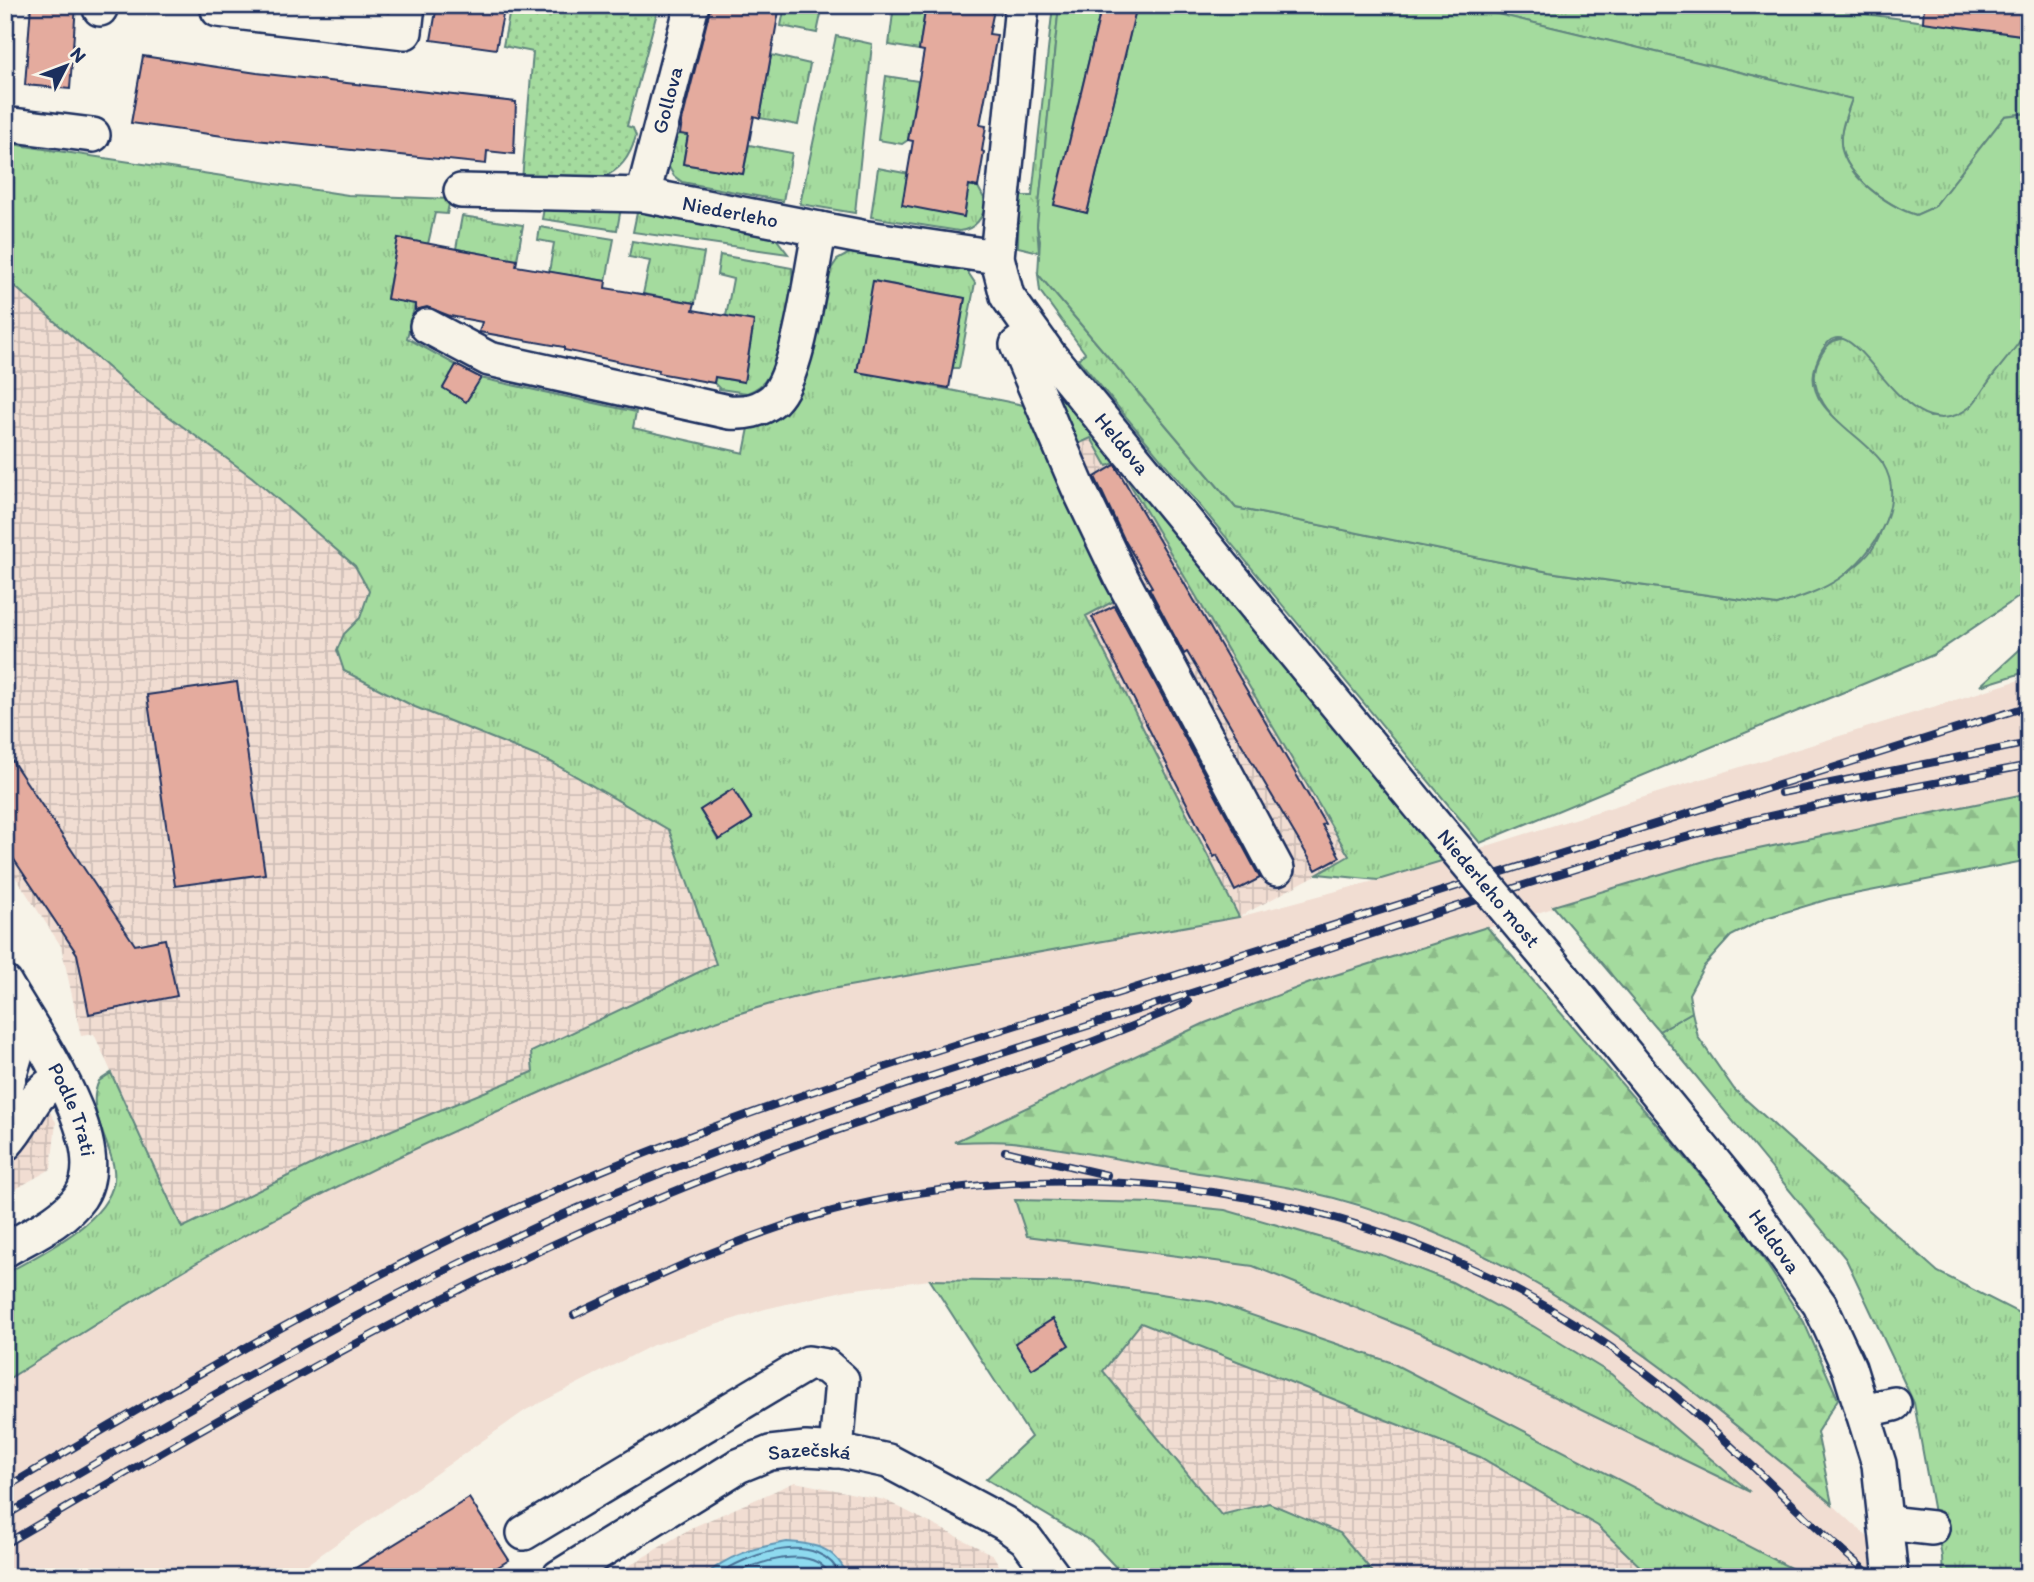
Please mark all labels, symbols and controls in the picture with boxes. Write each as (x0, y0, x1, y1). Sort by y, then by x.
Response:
north arrow (32, 32, 102, 102)
text: N (65, 42, 91, 67)
street label: Gollova (646, 64, 688, 136)
street label: Niederleho (680, 190, 781, 233)
street label: Heldova (1090, 407, 1156, 480)
street label: Niederleho most (1432, 824, 1546, 952)
street label: Podle Trati (43, 1058, 101, 1158)
street label: Heldova (1744, 1204, 1806, 1278)
street label: Sazečská (767, 1436, 854, 1465)

